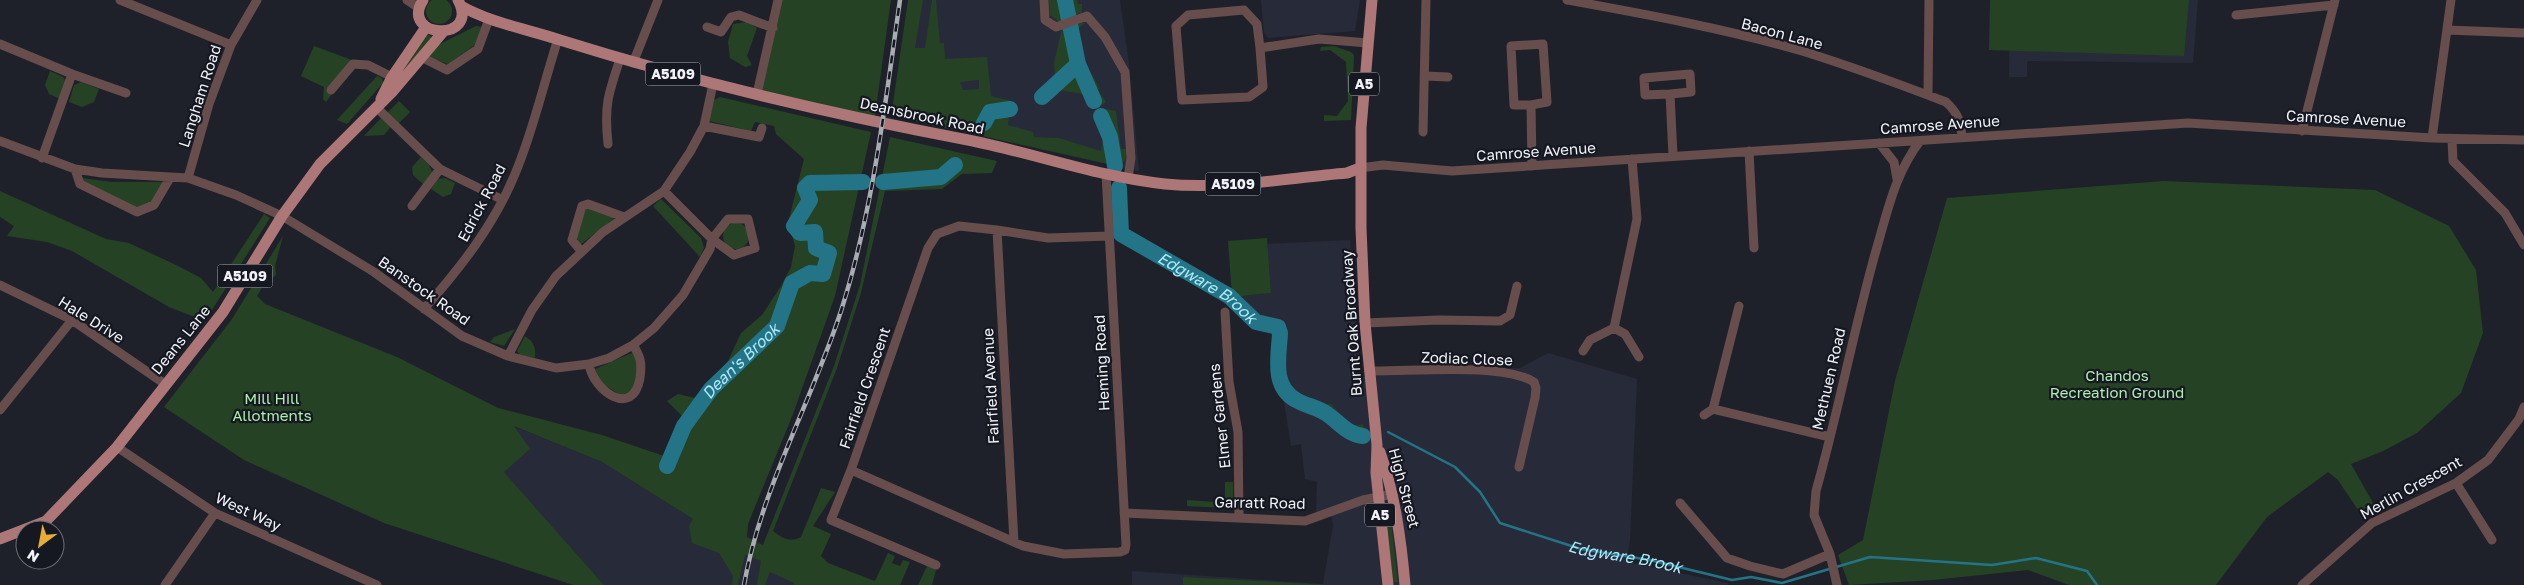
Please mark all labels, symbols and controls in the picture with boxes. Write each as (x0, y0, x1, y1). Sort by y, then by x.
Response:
street label: Bacon Lane (1739, 13, 1825, 53)
street label: Langham Road (174, 42, 224, 149)
road number: A5109 (646, 62, 700, 86)
road number: A5 (1349, 72, 1379, 96)
street label: Deansbrook Road (858, 93, 986, 137)
street label: Camrose Avenue (2286, 106, 2407, 130)
street label: Camrose Avenue (1879, 111, 2001, 137)
street label: Camrose Avenue (1475, 138, 1597, 164)
street label: Edrick Road (453, 161, 509, 244)
road number: A5109 (1206, 172, 1260, 195)
water label: Edgware Brook (1154, 247, 1263, 329)
street label: Burnt Oak Broadway (1337, 249, 1365, 397)
street label: Banstock Road (375, 252, 474, 328)
road number: A5109 (218, 264, 272, 288)
street label: Hale Drive (55, 292, 128, 347)
street label: Deans Lane (147, 301, 214, 378)
street label: Heming Road (1089, 314, 1113, 412)
water label: Dean's Brook (697, 318, 785, 403)
street label: Fairfield Crescent (835, 324, 893, 451)
street label: Methuen Road (1808, 326, 1849, 432)
street label: Fairfield Avenue (978, 327, 1002, 444)
street label: Zodiac Close (1421, 347, 1514, 369)
street label: Elmer Gardens (1205, 363, 1233, 469)
park label: Chandos Recreation Ground (2050, 366, 2184, 401)
park label: Mill Hill Allotments (232, 389, 312, 424)
street label: High Street (1386, 446, 1424, 530)
street label: Merlin Crescent (2356, 452, 2465, 523)
street label: West Way (213, 488, 285, 534)
street label: Garratt Road (1214, 492, 1306, 512)
road number: A5 (1365, 504, 1395, 526)
north arrow (15, 520, 65, 570)
water label: Edgware Brook (1566, 536, 1686, 578)
text: N (24, 546, 42, 566)

